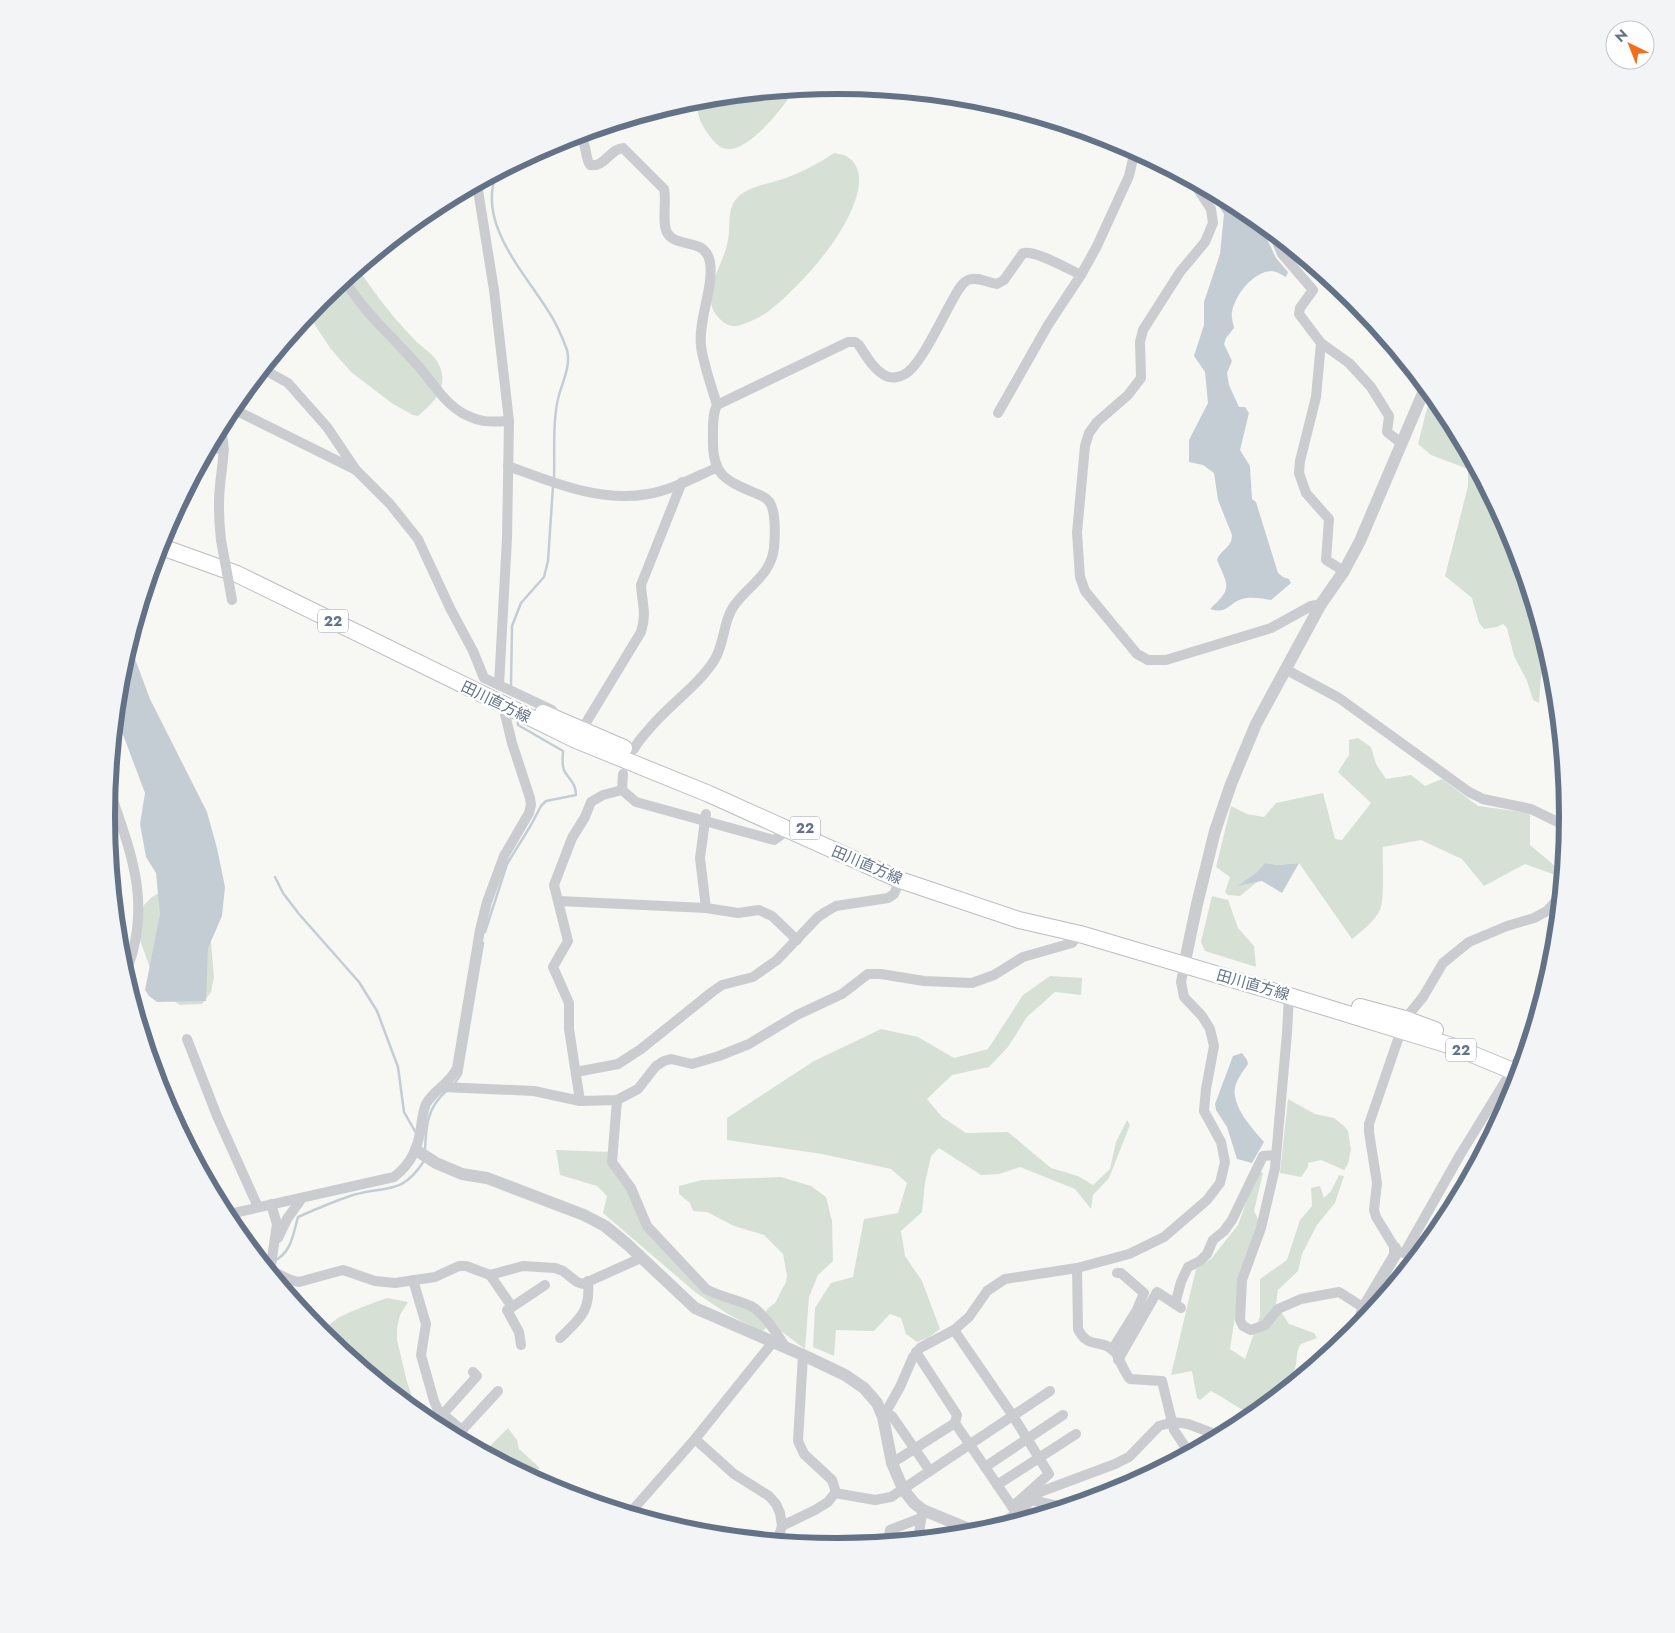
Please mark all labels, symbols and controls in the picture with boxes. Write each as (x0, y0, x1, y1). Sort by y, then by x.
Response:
north arrow (1605, 20, 1655, 70)
text: N (1610, 24, 1632, 47)
road number: 22 (318, 610, 348, 632)
street label: 田川直方線 (457, 676, 535, 728)
road number: 22 (790, 816, 820, 840)
street label: 田川直方線 (828, 840, 906, 890)
street label: 田川直方線 (1214, 964, 1292, 1006)
road number: 22 (1446, 1038, 1476, 1062)

